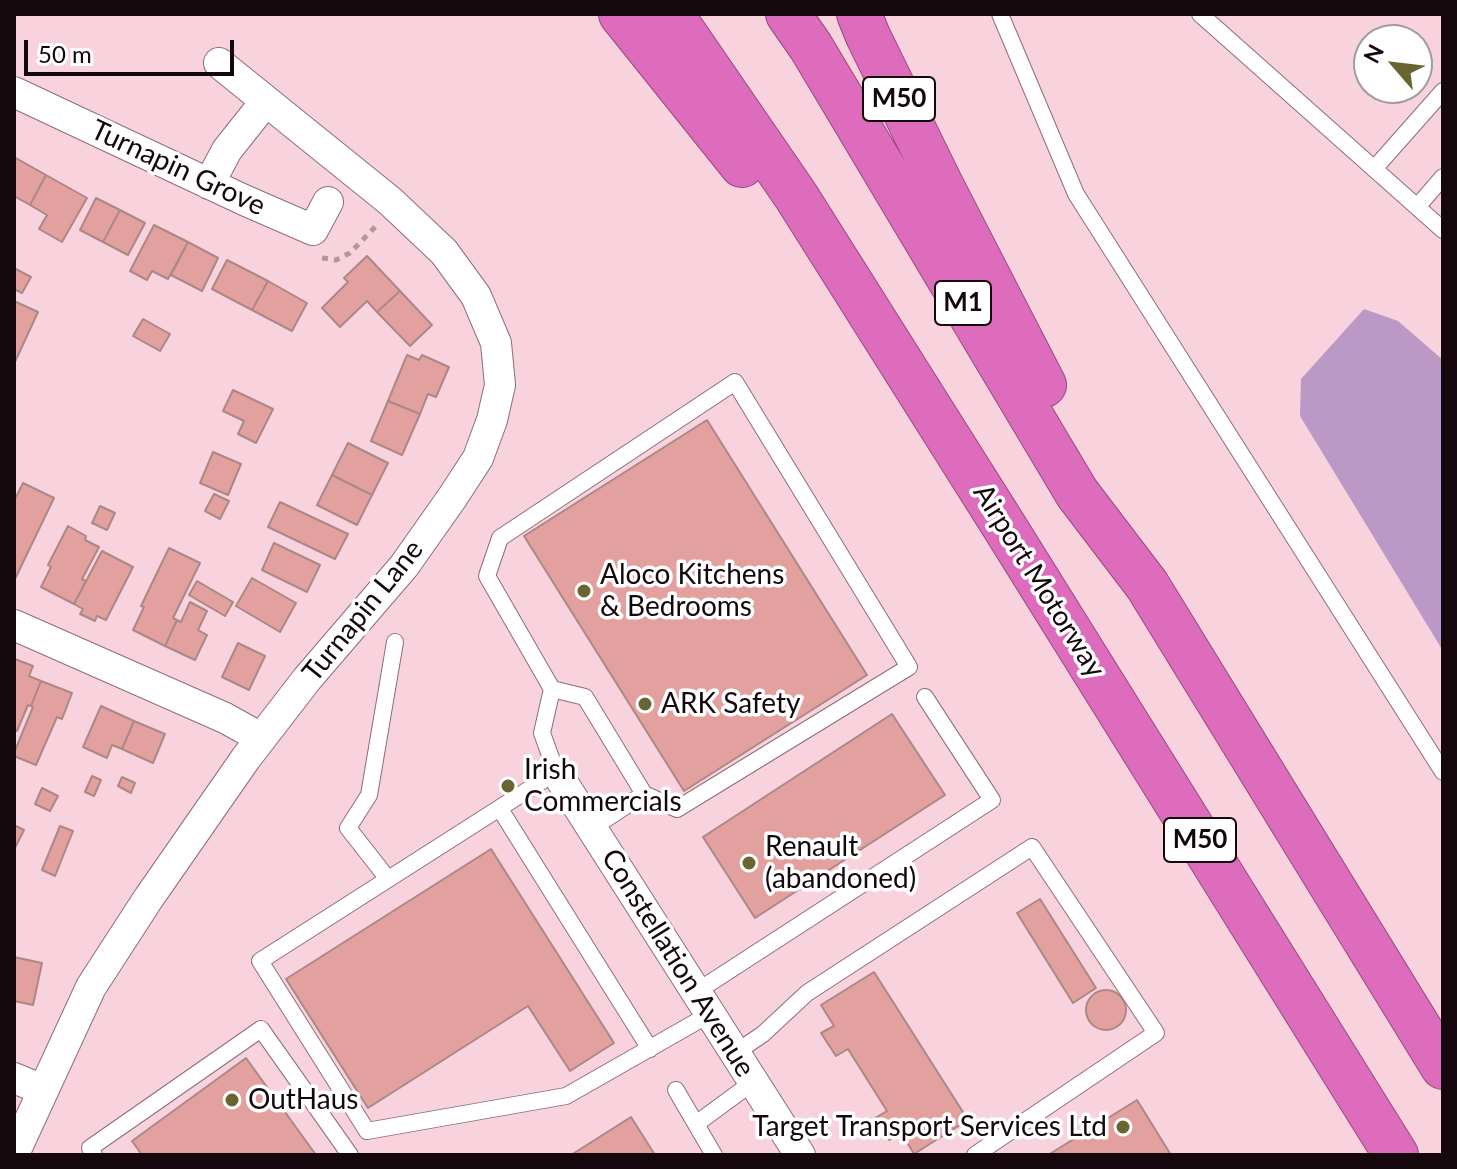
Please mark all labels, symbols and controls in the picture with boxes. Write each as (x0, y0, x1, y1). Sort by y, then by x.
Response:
scale bar (28, 24, 238, 74)
north arrow (1353, 24, 1433, 104)
text: 50 m (38, 39, 92, 68)
text: N (1357, 40, 1389, 67)
road number: M50 (863, 77, 935, 121)
street label: Turnapin Grove (86, 113, 270, 223)
road number: M1 (935, 281, 991, 325)
street label: Airport Motorway (966, 478, 1112, 684)
street label: Turnapin Lane (296, 533, 430, 689)
place label: Aloco Kitchens & Bedrooms (600, 558, 784, 624)
marker: Aloco Kitchens & Bedrooms (575, 582, 593, 600)
place label: ARK Safety (661, 687, 800, 721)
marker: ARK Safety (636, 695, 654, 713)
place label: Irish Commercials (524, 753, 681, 819)
marker: Irish Commercials (499, 777, 517, 795)
road number: M50 (1164, 818, 1236, 862)
place label: Renault (abandoned) (765, 830, 916, 896)
street label: Constellation Avenue (594, 843, 762, 1083)
marker: Renault (abandoned) (740, 854, 758, 872)
place label: OutHaus (248, 1083, 358, 1117)
marker: OutHaus (223, 1091, 241, 1109)
place label: Target Transport Services Ltd (752, 1110, 1107, 1144)
marker: Target Transport Services Ltd (1114, 1118, 1132, 1136)

